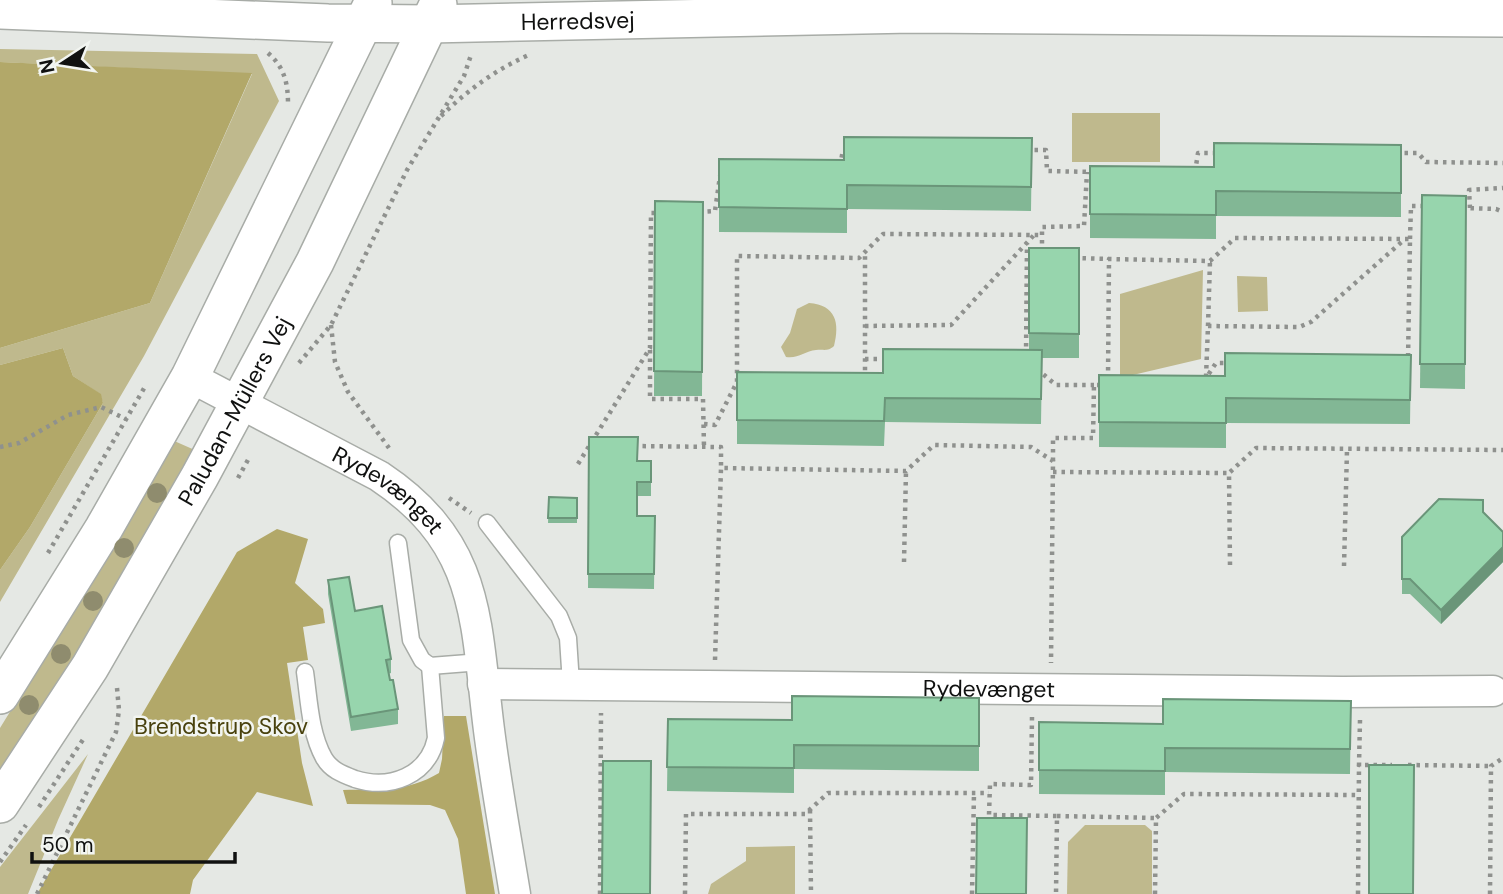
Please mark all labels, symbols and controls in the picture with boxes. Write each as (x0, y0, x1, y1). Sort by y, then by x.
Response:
street label: Herredsvej (520, 5, 635, 37)
north arrow (28, 28, 98, 98)
text: N (33, 57, 61, 76)
street label: Paludan-Müllers Vej (171, 311, 298, 511)
street label: Rydevænget (327, 439, 451, 540)
street label: Rydevænget (923, 673, 1055, 704)
park label: Brendstrup Skov (134, 711, 308, 741)
scale bar (32, 820, 234, 864)
text: 50 m (42, 831, 93, 859)

